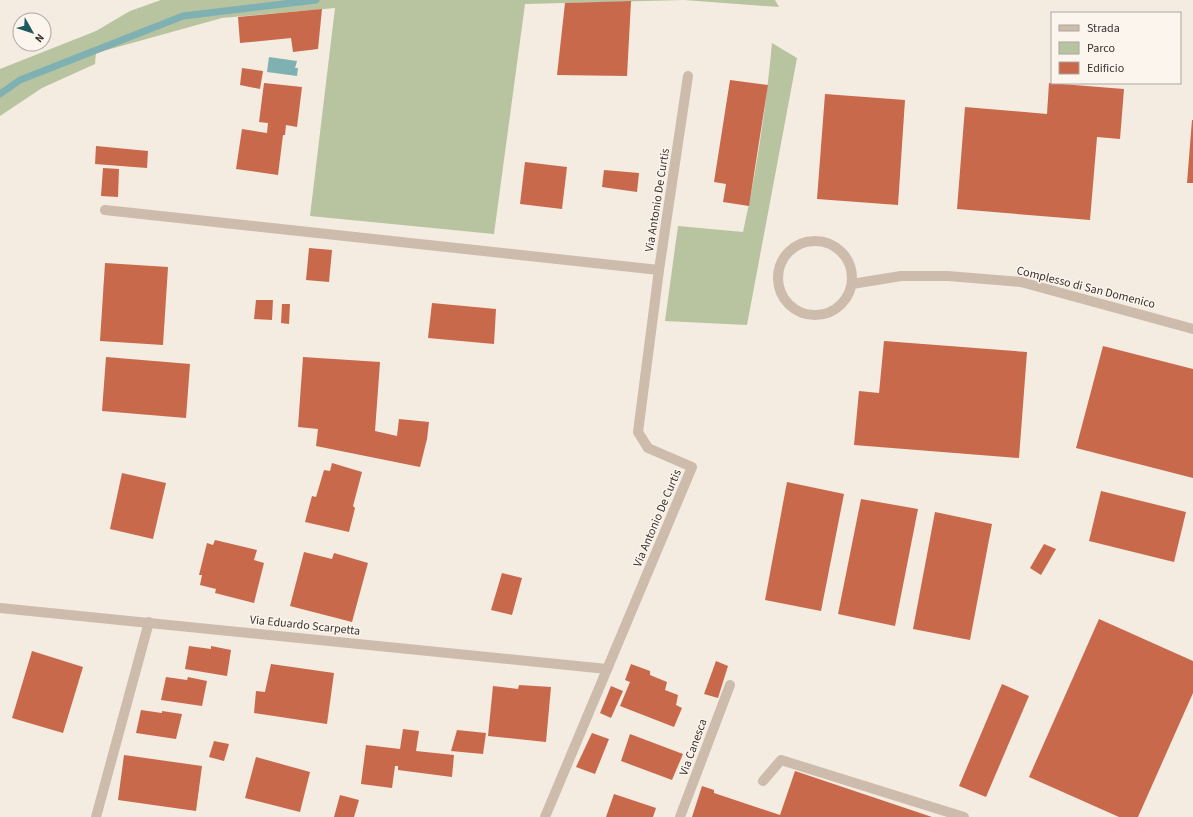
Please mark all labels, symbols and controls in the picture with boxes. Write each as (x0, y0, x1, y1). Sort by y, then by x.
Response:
north arrow (12, 12, 52, 52)
legend (1051, 12, 1181, 84)
text: Strada (1087, 20, 1120, 37)
text: N (31, 30, 48, 46)
text: Parco (1087, 40, 1115, 57)
text: Edificio (1087, 60, 1124, 77)
street label: Via Antonio De Curtis (641, 147, 674, 253)
street label: Complesso di San Domenico (1015, 262, 1157, 313)
street label: Via Antonio De Curtis (629, 467, 686, 570)
street label: Via Eduardo Scarpetta (249, 611, 361, 640)
street label: Via Canesca (675, 716, 712, 778)

